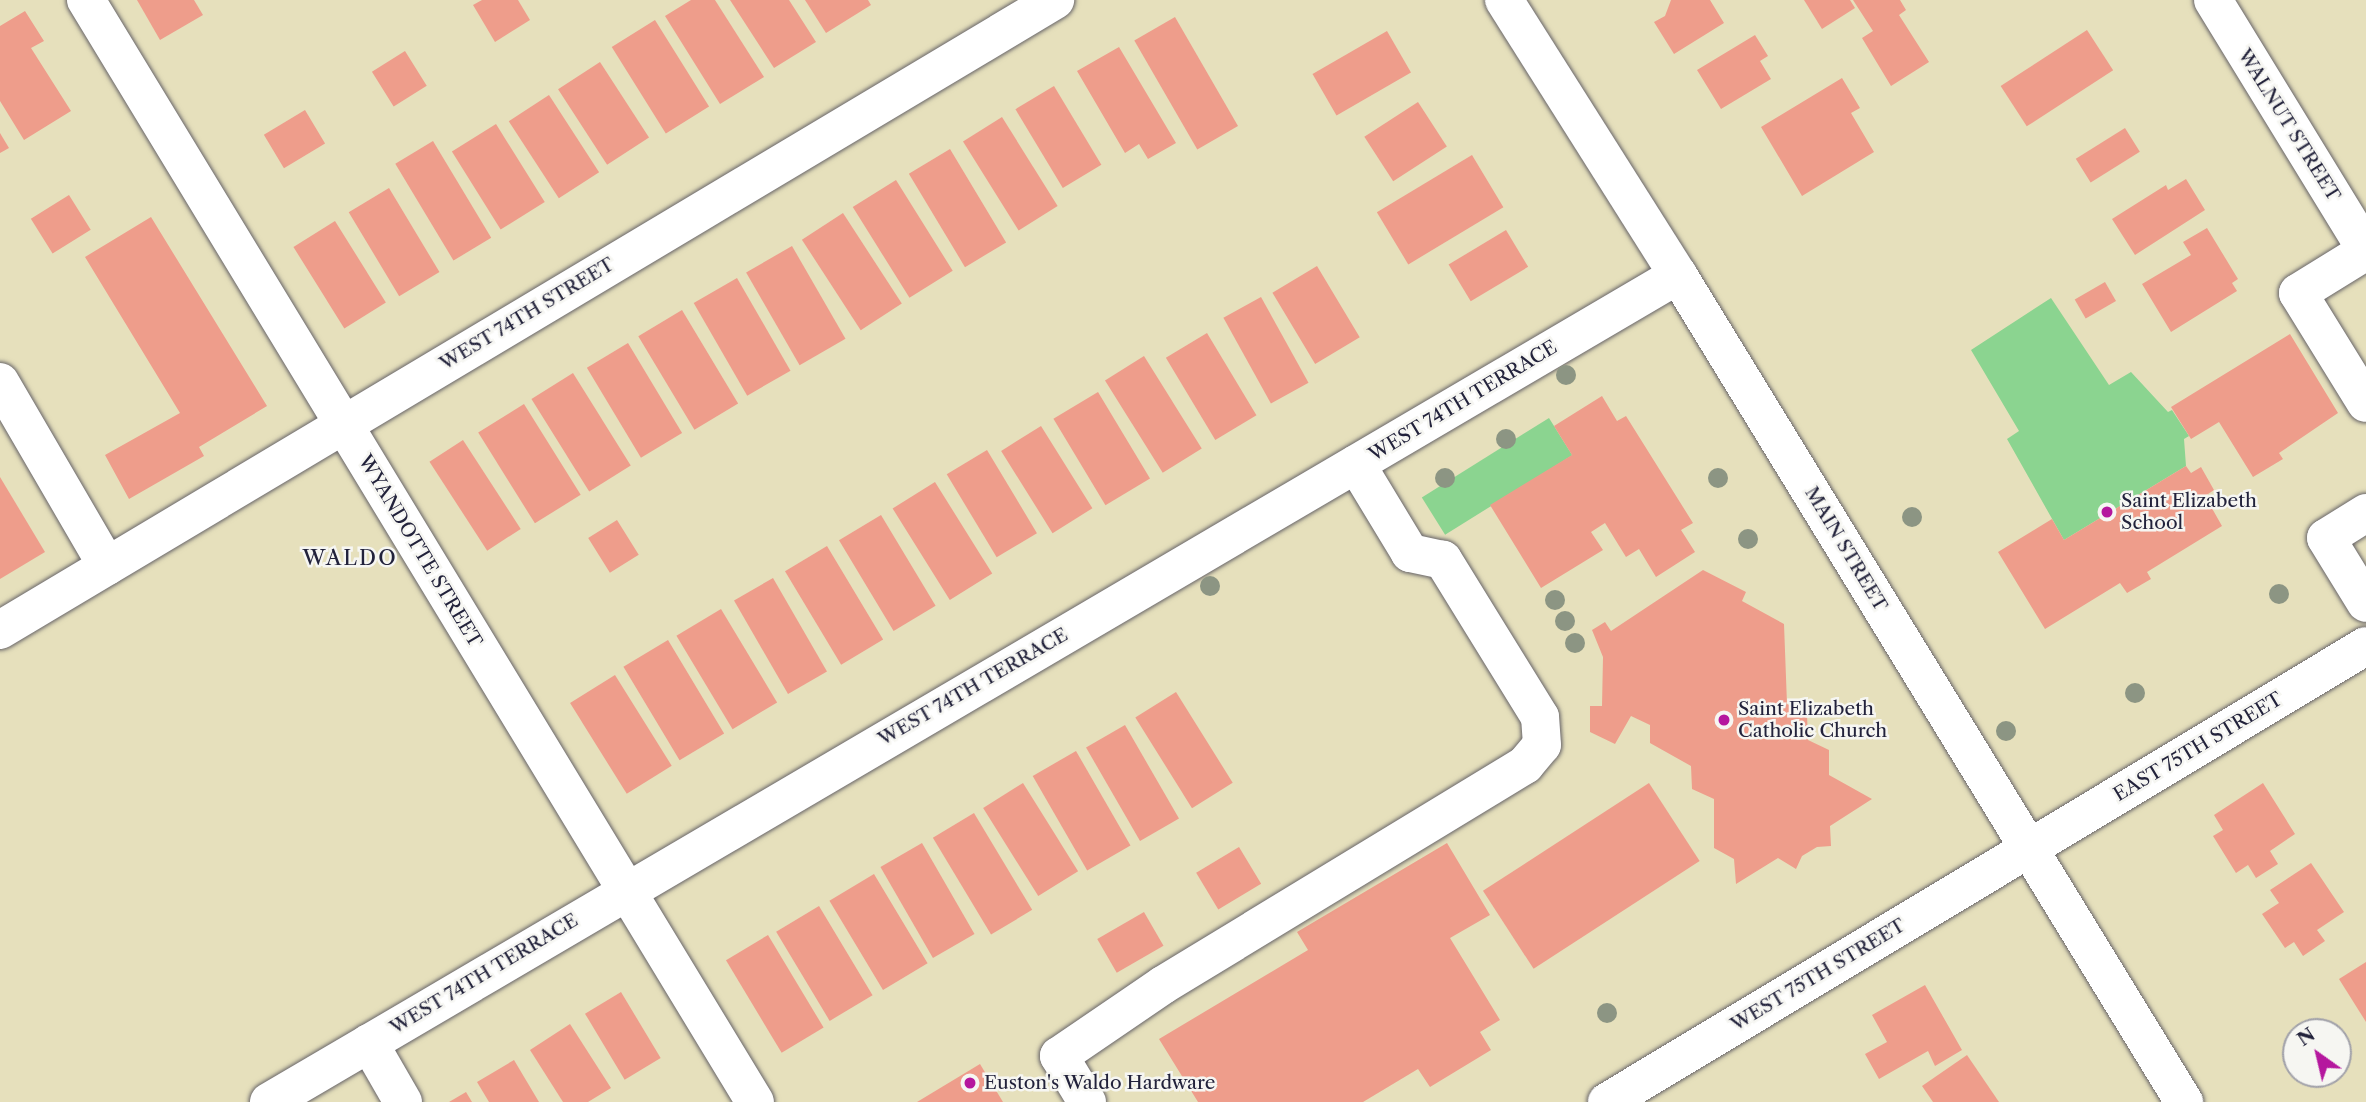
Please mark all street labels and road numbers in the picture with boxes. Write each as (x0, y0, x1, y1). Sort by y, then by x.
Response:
street label: WALNUT STREET (2233, 45, 2345, 205)
street label: WEST 74TH STREET (435, 253, 619, 375)
street label: WEST 74TH TERRACE (1364, 336, 1562, 466)
street label: WYANDOTTE STREET (353, 451, 487, 651)
street label: MAIN STREET (1800, 483, 1892, 615)
street label: WEST 74TH TERRACE (874, 623, 1072, 751)
street label: EAST 75TH STREET (2109, 688, 2287, 806)
street label: WEST 74TH TERRACE (385, 909, 583, 1039)
street label: WEST 75TH STREET (1727, 914, 1909, 1036)

